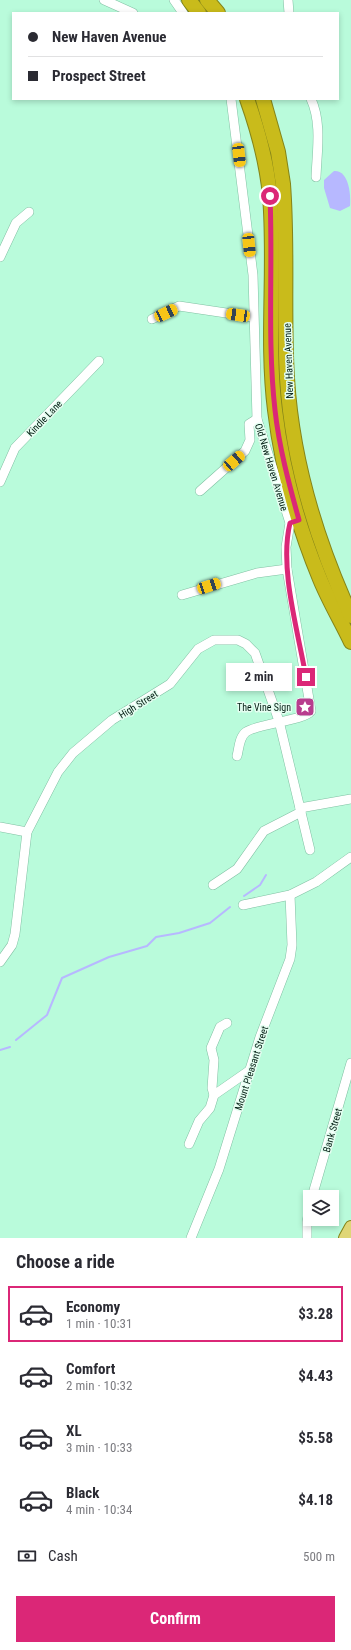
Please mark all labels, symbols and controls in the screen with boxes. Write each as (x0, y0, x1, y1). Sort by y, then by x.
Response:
text: New Haven Avenue (52, 28, 166, 46)
text: Prospect Street (52, 67, 146, 85)
car (232, 142, 246, 168)
route start (261, 187, 279, 205)
car (242, 232, 256, 258)
car (153, 302, 179, 324)
car (225, 307, 251, 323)
street label: New Haven Avenue (282, 323, 295, 399)
street label: Kindle Lane (24, 398, 64, 439)
street label: Old New Haven Avenue (253, 422, 290, 513)
car (221, 449, 247, 473)
car (196, 577, 222, 595)
callout: 2 min (226, 663, 292, 691)
route end (297, 668, 315, 686)
text: 2 min (245, 669, 273, 684)
street label: High Street (117, 688, 160, 721)
place icon: The Vine Sign (294, 696, 316, 718)
place label: The Vine Sign (237, 702, 291, 713)
street label: Mount Pleasant Street (233, 1025, 270, 1112)
street label: Bank Street (321, 1107, 344, 1153)
map controls (303, 1190, 339, 1226)
button: layers (303, 1190, 339, 1226)
text: Choose a ride (16, 1251, 115, 1272)
icon: car (18, 1296, 54, 1332)
text: Economy (66, 1298, 120, 1316)
text: $3.28 (298, 1305, 333, 1323)
text: 1 min · 10:31 (66, 1316, 132, 1331)
icon: car (18, 1358, 54, 1394)
text: Comfort (66, 1360, 115, 1378)
text: $4.43 (298, 1367, 333, 1385)
text: 2 min · 10:32 (66, 1378, 132, 1393)
icon: car (18, 1420, 54, 1456)
text: XL (66, 1422, 82, 1440)
text: $5.58 (298, 1429, 333, 1447)
text: 3 min · 10:33 (66, 1440, 132, 1455)
icon: car (18, 1482, 54, 1518)
text: Black (66, 1484, 99, 1502)
text: $4.18 (298, 1491, 333, 1509)
text: 4 min · 10:34 (66, 1502, 132, 1517)
icon: cash (16, 1545, 38, 1567)
text: Cash (48, 1547, 78, 1565)
text: 500 m (303, 1549, 335, 1564)
button: Confirm (16, 1596, 335, 1642)

